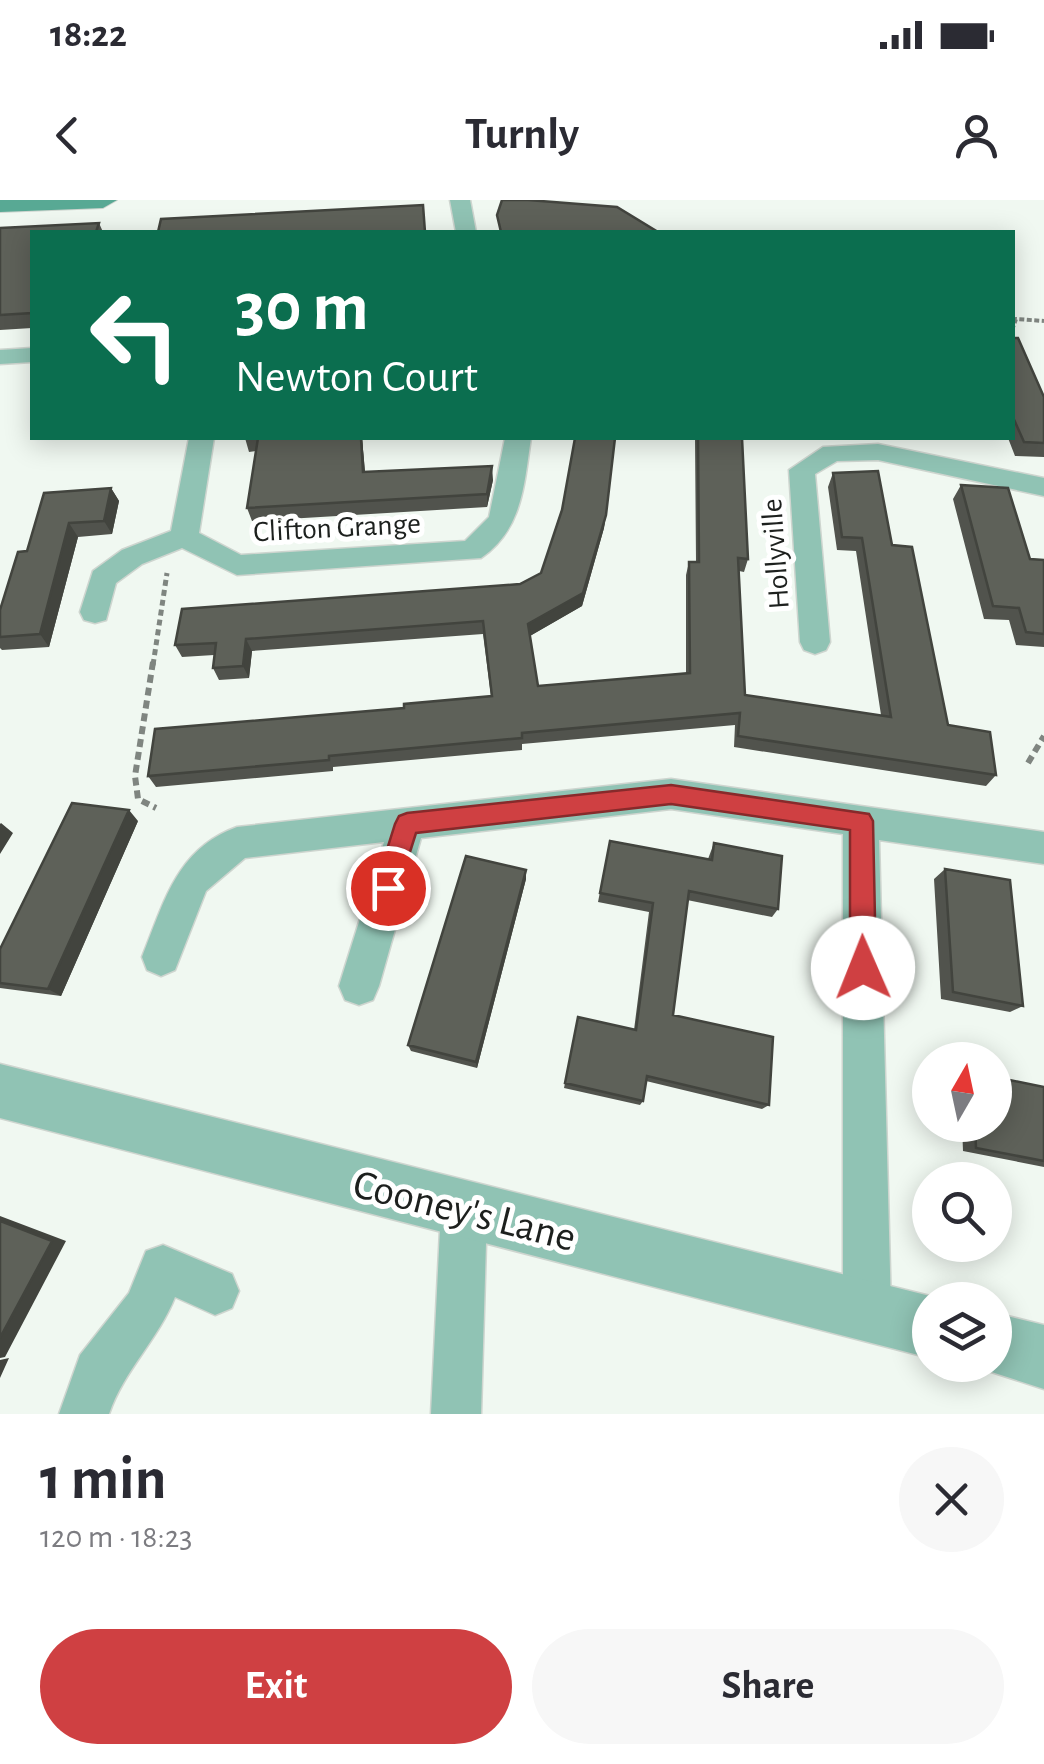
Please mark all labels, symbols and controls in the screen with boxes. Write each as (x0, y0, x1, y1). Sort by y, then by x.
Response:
text: 18:22 (50, 16, 127, 54)
icon: back (40, 108, 95, 163)
icon: person (949, 108, 1004, 163)
text: Turnly (465, 112, 579, 157)
icon: left (70, 270, 200, 400)
text: 30 m (235, 273, 369, 343)
text: Newton Court (235, 355, 478, 400)
street label: Hollyville (757, 498, 795, 610)
street label: Clifton Grange (252, 509, 422, 547)
pin (346, 846, 431, 931)
icon: arrive (361, 861, 416, 916)
position arrow (811, 916, 915, 1020)
north arrow (912, 1042, 1012, 1142)
map controls (912, 1042, 1012, 1382)
button: search (912, 1162, 1012, 1262)
street label: Cooney's Lane (349, 1163, 580, 1259)
button: layers (912, 1282, 1012, 1382)
button: close (899, 1447, 1004, 1552)
text: 1 min (40, 1450, 166, 1510)
text: 120 m · 18:23 (40, 1521, 192, 1553)
button: Exit (40, 1629, 512, 1744)
button: Share (532, 1629, 1004, 1744)

